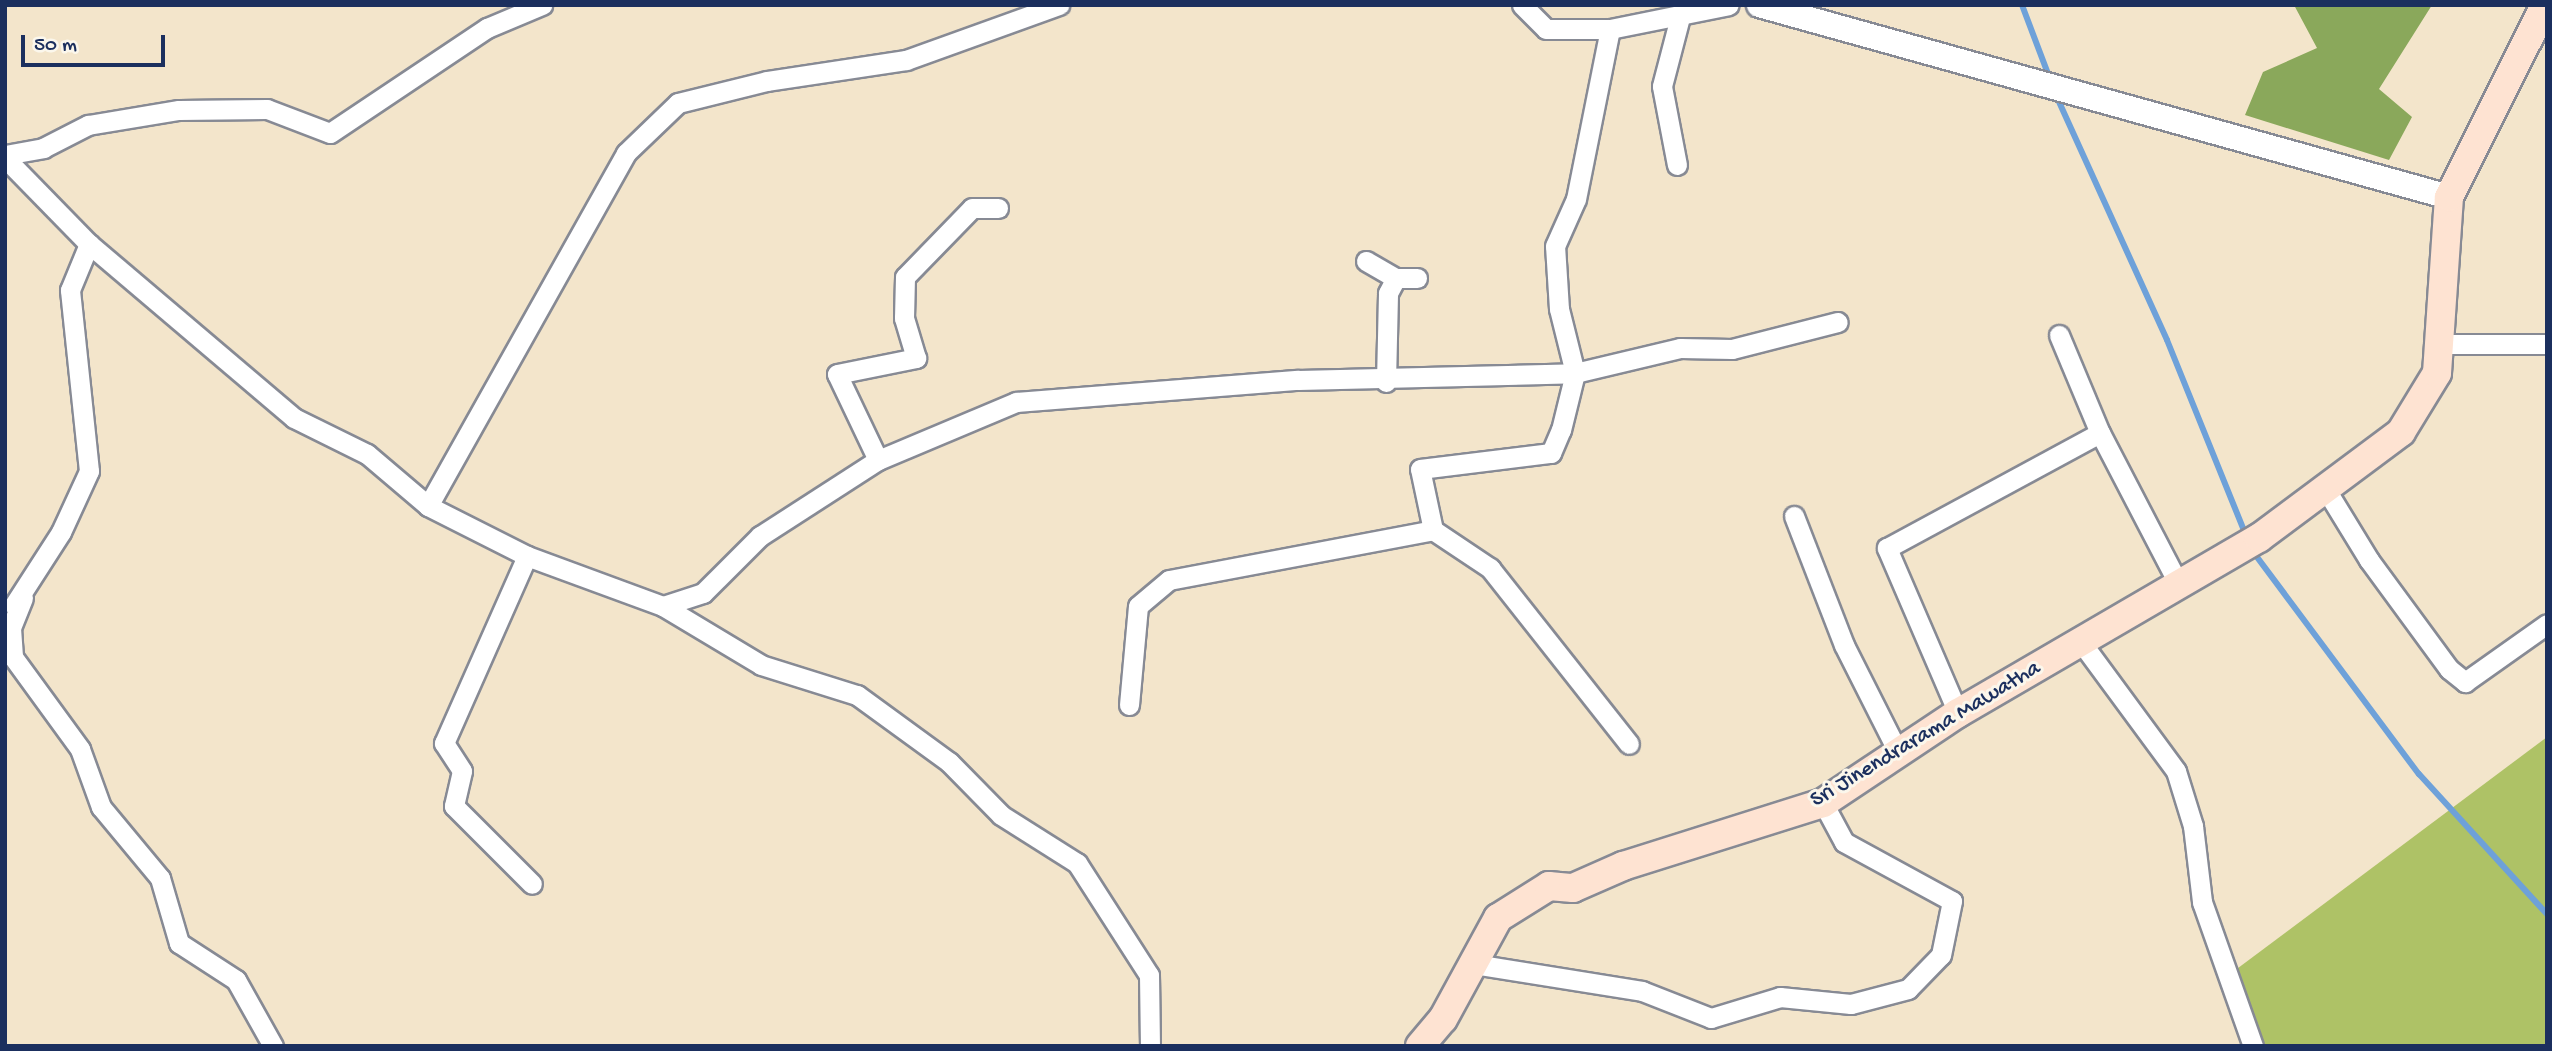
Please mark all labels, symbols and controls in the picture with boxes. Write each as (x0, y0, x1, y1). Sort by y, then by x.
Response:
scale bar (24, 21, 168, 65)
text: 50 m (34, 34, 77, 59)
street label: Sri Jinendrarama Mawatha (1806, 655, 2046, 815)

